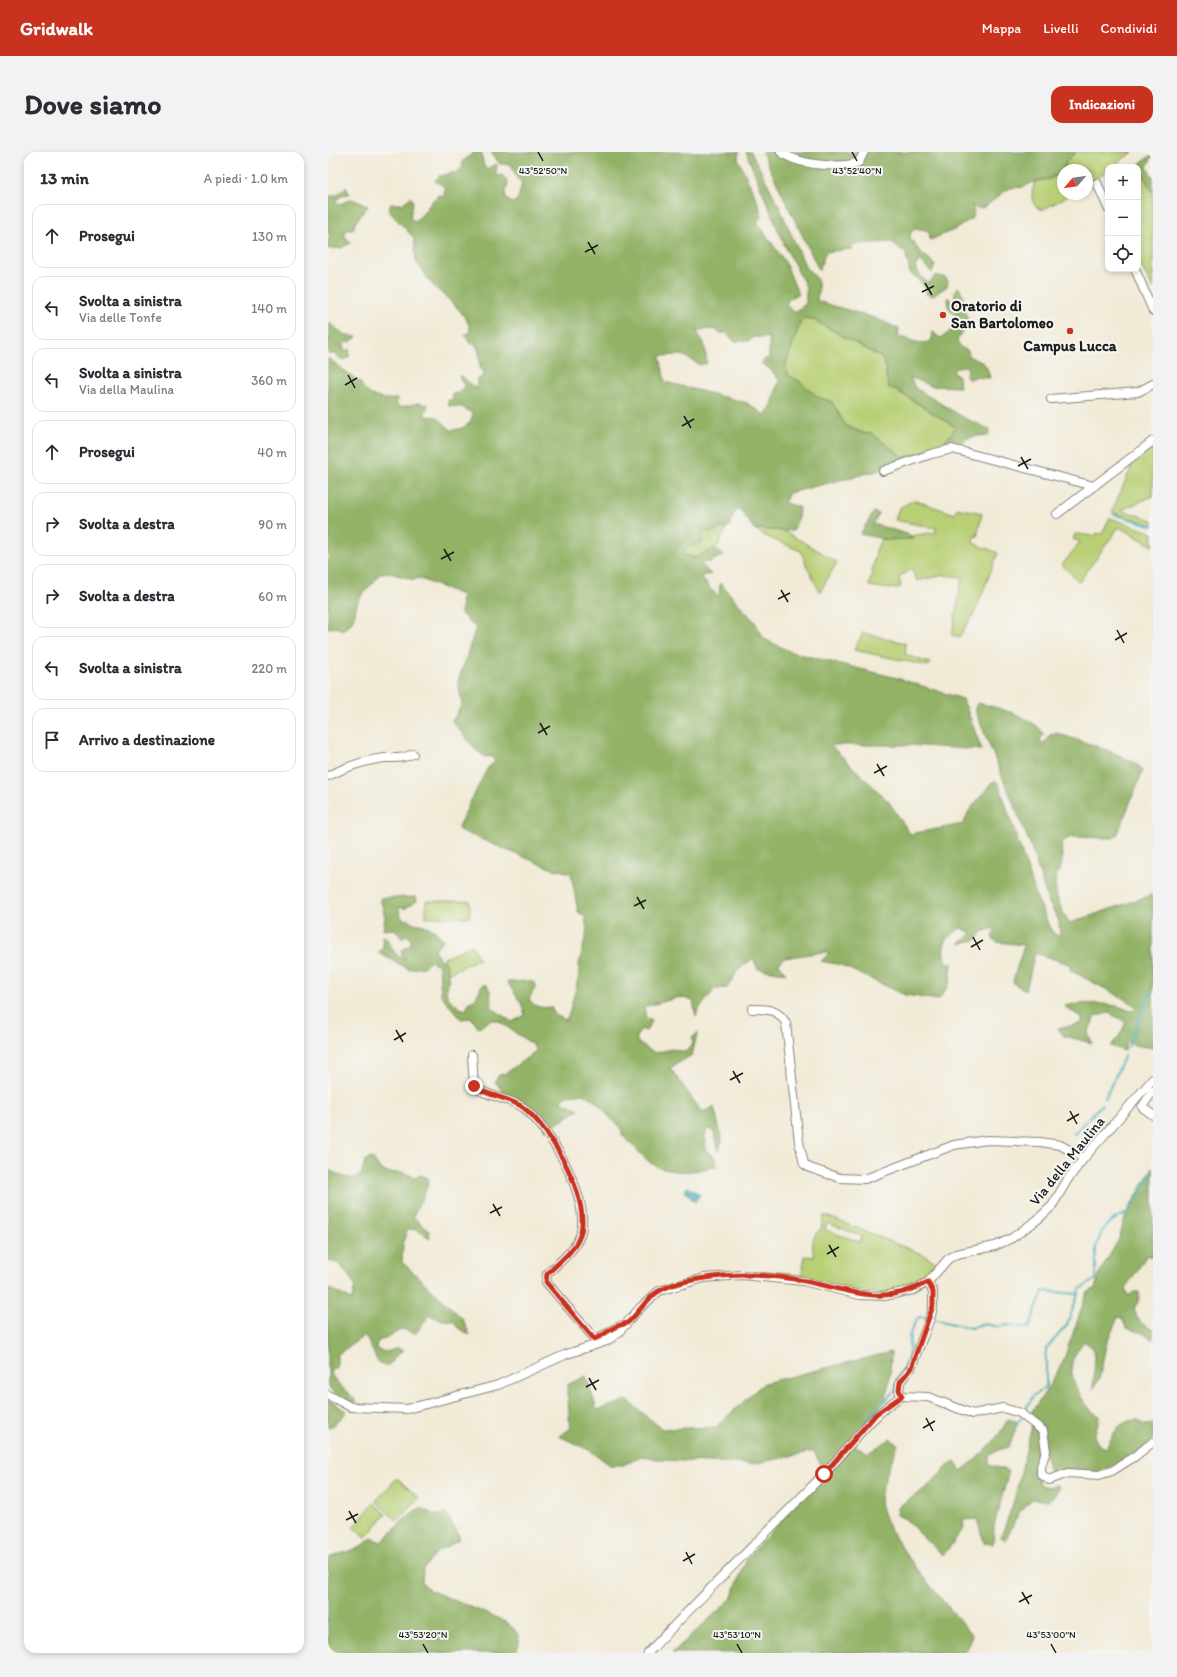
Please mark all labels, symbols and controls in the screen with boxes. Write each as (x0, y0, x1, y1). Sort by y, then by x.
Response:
text: Gridwalk (20, 17, 93, 40)
text: Mappa (982, 20, 1021, 37)
text: Livelli (1043, 20, 1078, 37)
text: Condividi (1100, 20, 1157, 37)
button: Indicazioni (1051, 86, 1153, 123)
text: Dove siamo (24, 87, 161, 121)
text: 43°52'50"N (519, 164, 568, 177)
text: 43°52'40"N (832, 164, 882, 177)
north arrow (1057, 164, 1093, 200)
map controls (1105, 164, 1141, 272)
button: + (1105, 164, 1141, 200)
text: 13 min (40, 168, 89, 188)
text: A piedi · 1.0 km (204, 171, 288, 186)
button: − (1105, 200, 1141, 236)
icon: ahead (41, 225, 63, 247)
text: Prosegui (79, 227, 135, 245)
text: 130 m (252, 229, 287, 244)
button: locate (1105, 236, 1141, 272)
text: Svolta a sinistra (79, 292, 182, 310)
icon: left (41, 297, 63, 319)
place label: Oratorio di San Bartolomeo (951, 297, 1054, 332)
text: 140 m (251, 301, 287, 316)
text: Via delle Tonfe (79, 310, 162, 325)
marker: Oratorio di San Bartolomeo (938, 310, 948, 320)
marker: Campus Lucca (1065, 326, 1075, 336)
place label: Campus Lucca (1023, 337, 1117, 356)
text: Svolta a sinistra (79, 364, 182, 382)
icon: left (41, 369, 63, 391)
text: 360 m (251, 373, 287, 388)
text: Via della Maulina (79, 382, 174, 397)
icon: ahead (41, 441, 63, 463)
text: Prosegui (79, 443, 135, 461)
text: 40 m (257, 445, 287, 460)
icon: right (41, 513, 63, 535)
text: Svolta a destra (79, 515, 175, 533)
text: 90 m (258, 517, 287, 532)
icon: right (41, 585, 63, 607)
text: Svolta a destra (79, 587, 175, 605)
text: 60 m (258, 589, 287, 604)
icon: left (41, 657, 63, 679)
text: Svolta a sinistra (79, 659, 182, 677)
text: 220 m (251, 661, 287, 676)
icon: arrive (41, 729, 63, 751)
text: Arrivo a destinazione (79, 731, 215, 749)
route end (465, 1077, 483, 1095)
street label: Via della Maulina (1026, 1112, 1109, 1209)
route start (815, 1465, 833, 1483)
text: 43°53'20"N (399, 1628, 448, 1641)
text: 43°53'10"N (713, 1628, 761, 1641)
text: 43°53'00"N (1026, 1628, 1076, 1641)

